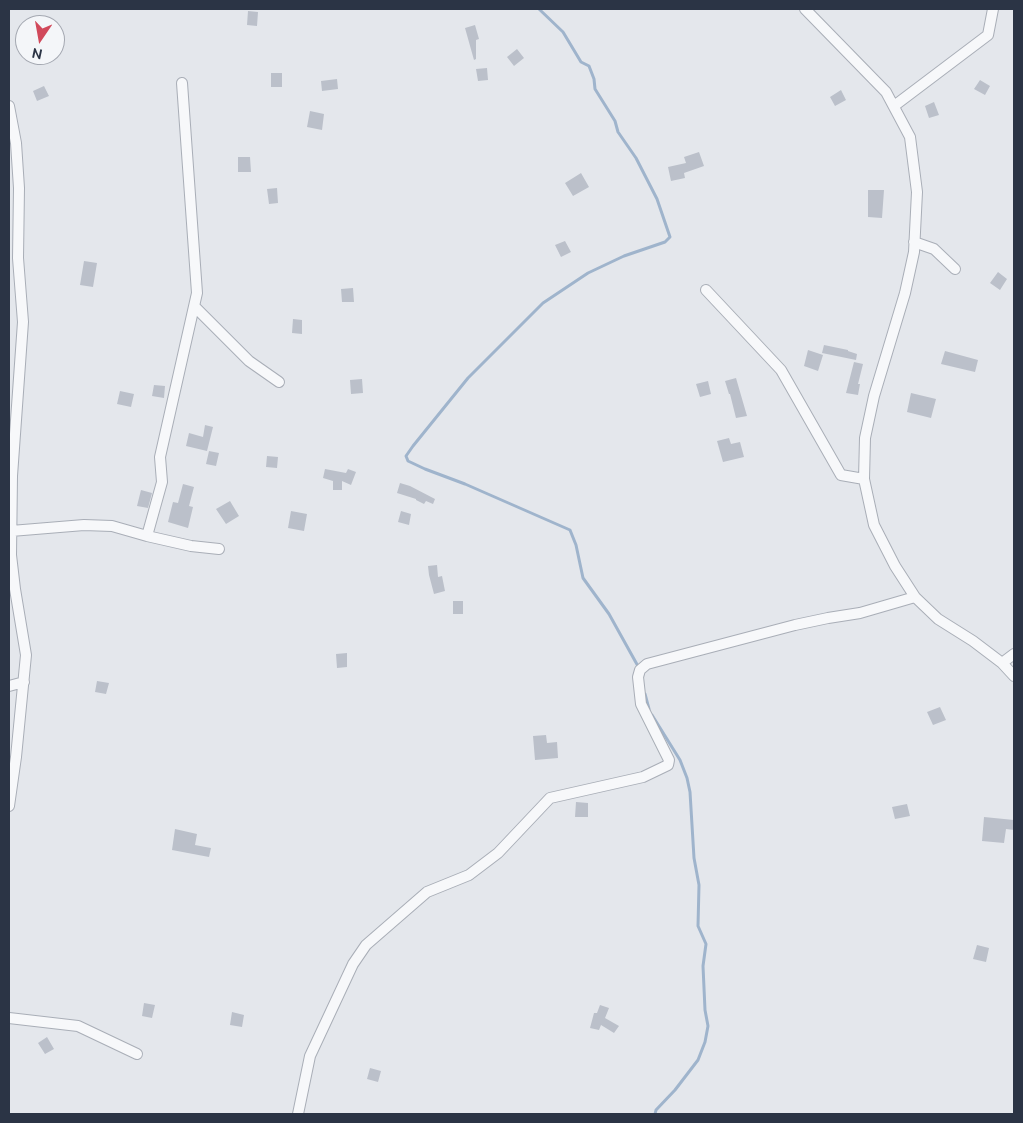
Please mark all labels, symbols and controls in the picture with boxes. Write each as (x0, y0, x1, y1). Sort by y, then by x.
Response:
north arrow (15, 15, 65, 65)
text: N (30, 45, 44, 63)

